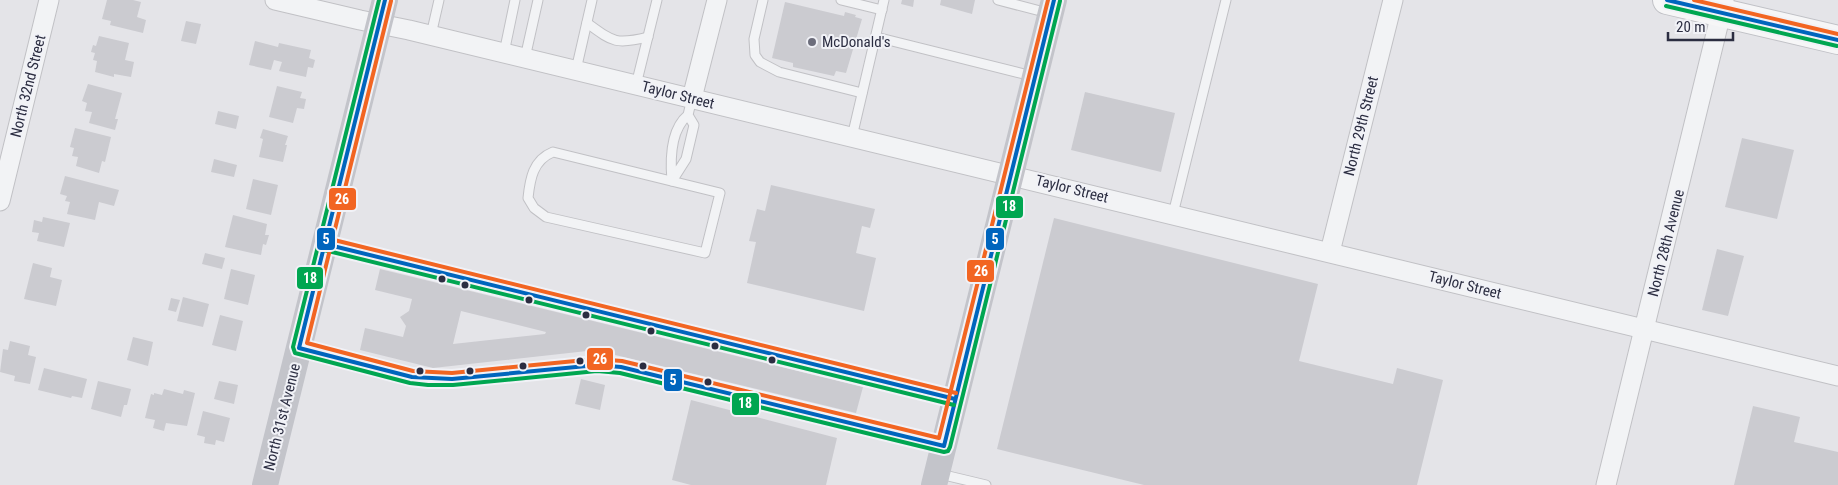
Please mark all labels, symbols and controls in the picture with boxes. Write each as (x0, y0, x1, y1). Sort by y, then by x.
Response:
scale bar (1668, 10, 1733, 42)
text: 20 m (1676, 18, 1706, 36)
street label: North 32nd Street (7, 33, 49, 139)
place label: McDonald's (822, 33, 891, 51)
marker: McDonald's (806, 36, 818, 48)
street label: North 29th Street (1340, 74, 1382, 178)
street label: Taylor Street (640, 77, 716, 113)
street label: Taylor Street (1034, 171, 1110, 207)
line badge: 26 (328, 187, 357, 211)
street label: North 28th Avenue (1644, 187, 1688, 299)
text: 26 (335, 191, 349, 207)
line badge: 18 (995, 195, 1024, 219)
text: 18 (1002, 198, 1016, 214)
line badge: 5 (316, 227, 336, 251)
line badge: 5 (985, 227, 1005, 251)
text: 5 (322, 231, 330, 247)
text: 5 (991, 231, 999, 247)
line badge: 26 (966, 259, 995, 283)
text: 26 (974, 263, 988, 279)
line badge: 18 (296, 266, 324, 290)
street label: Taylor Street (1427, 267, 1503, 303)
text: 18 (303, 270, 317, 286)
unlabelled marker (437, 274, 447, 284)
unlabelled marker (460, 280, 470, 290)
unlabelled marker (524, 295, 534, 305)
unlabelled marker (581, 310, 591, 320)
unlabelled marker (646, 326, 656, 336)
unlabelled marker (710, 341, 720, 351)
line badge: 26 (586, 347, 614, 371)
text: 26 (593, 351, 607, 367)
unlabelled marker (767, 355, 777, 365)
unlabelled marker (575, 356, 585, 366)
unlabelled marker (518, 361, 528, 371)
unlabelled marker (638, 361, 648, 371)
street label: North 31st Avenue (260, 362, 304, 472)
unlabelled marker (415, 366, 425, 376)
unlabelled marker (465, 366, 475, 376)
line badge: 5 (663, 368, 683, 392)
text: 5 (669, 372, 677, 388)
unlabelled marker (703, 377, 713, 387)
line badge: 18 (731, 392, 760, 416)
text: 18 (738, 395, 752, 411)

